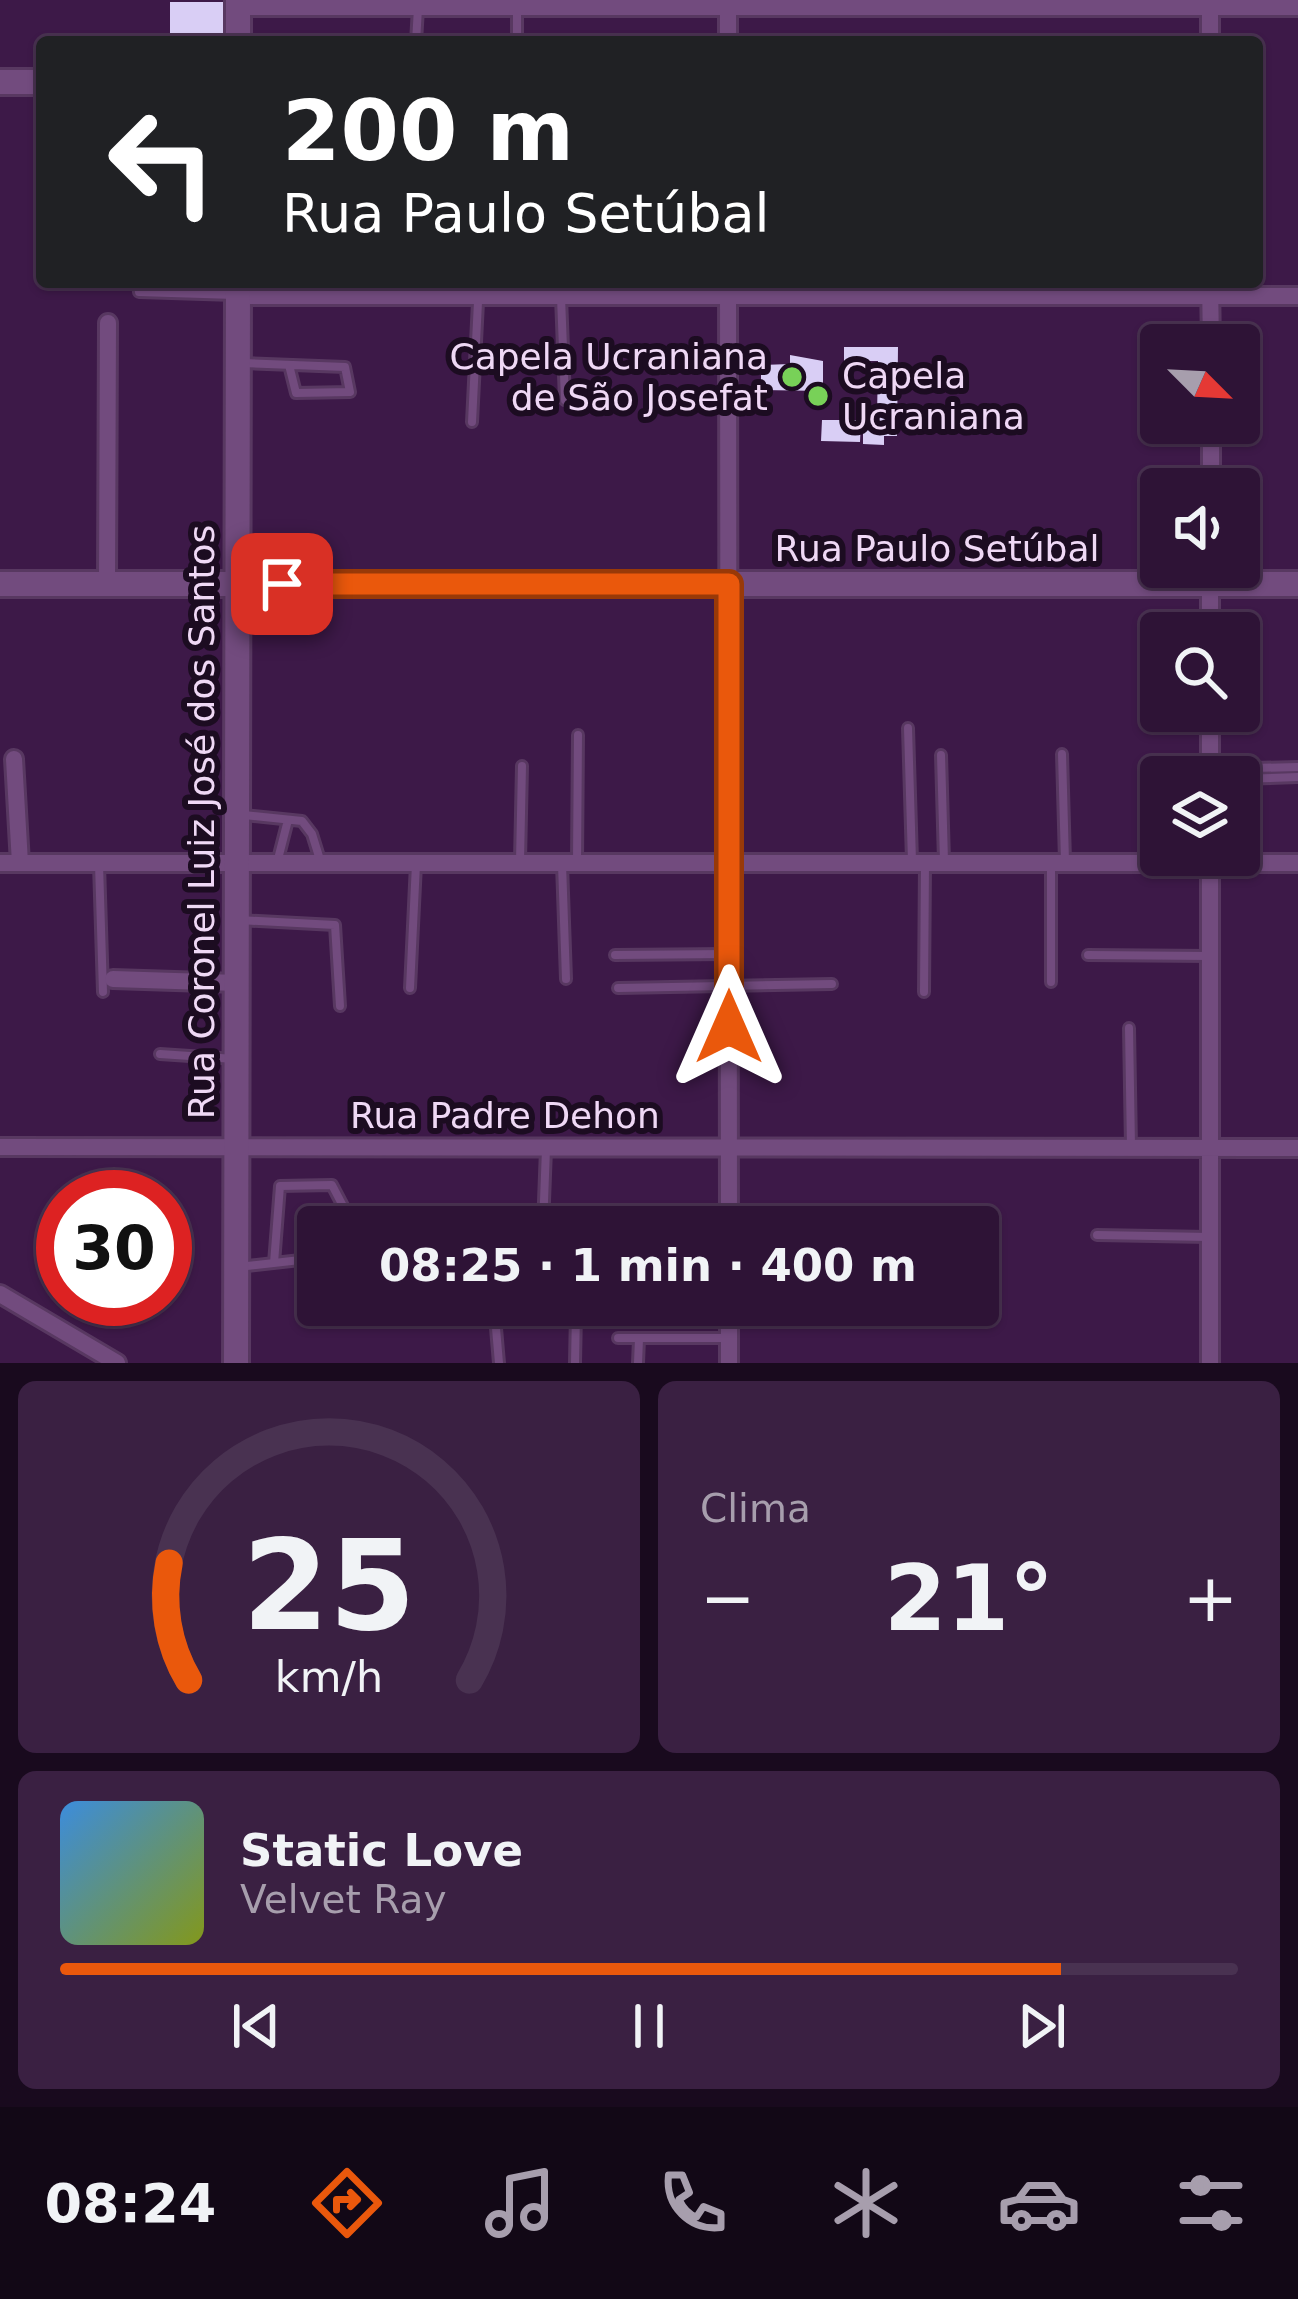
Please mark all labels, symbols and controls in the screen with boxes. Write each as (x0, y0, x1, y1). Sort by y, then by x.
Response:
text: 200 m (282, 82, 574, 180)
icon: left (84, 84, 240, 240)
text: Rua Paulo Setúbal (282, 182, 770, 245)
north arrow (1140, 324, 1260, 444)
map controls (1140, 324, 1260, 876)
place label: Capela Ucraniana de São Josefat (450, 336, 768, 418)
place label: Capela Ucraniana (842, 355, 1025, 437)
marker: Capela Ucraniana de São Josefat (779, 364, 805, 390)
marker: Capela Ucraniana (805, 383, 831, 409)
button: sound (1140, 468, 1260, 588)
street label: Rua Coronel Luiz José dos Santos (181, 525, 222, 1119)
street label: Rua Paulo Setúbal (774, 528, 1100, 569)
pin (231, 533, 333, 635)
icon: arrive (249, 551, 315, 617)
button: search (1140, 612, 1260, 732)
button: layers (1140, 756, 1260, 876)
position arrow (666, 964, 792, 1090)
street label: Rua Padre Dehon (350, 1095, 660, 1136)
speed limit sign: 30 (36, 1170, 192, 1326)
text: 08:25 · 1 min · 400 m (379, 1239, 917, 1292)
text: Clima (700, 1486, 811, 1531)
text: 25 (242, 1513, 416, 1658)
text: 21° (884, 1546, 1054, 1651)
text: − (700, 1560, 755, 1637)
text: + (1183, 1560, 1238, 1637)
text: km/h (275, 1652, 383, 1702)
text: Static Love (240, 1824, 523, 1877)
text: Velvet Ray (240, 1877, 446, 1922)
icon: previous (223, 1993, 289, 2059)
icon: pause (616, 1993, 682, 2059)
icon: next (1009, 1993, 1075, 2059)
icon: directions (305, 2161, 389, 2245)
icon: music (478, 2161, 562, 2245)
icon: phone (651, 2161, 735, 2245)
icon: climate (824, 2161, 908, 2245)
icon: car (997, 2161, 1081, 2245)
icon: filters (1169, 2161, 1253, 2245)
text: 08:24 (44, 2172, 216, 2235)

